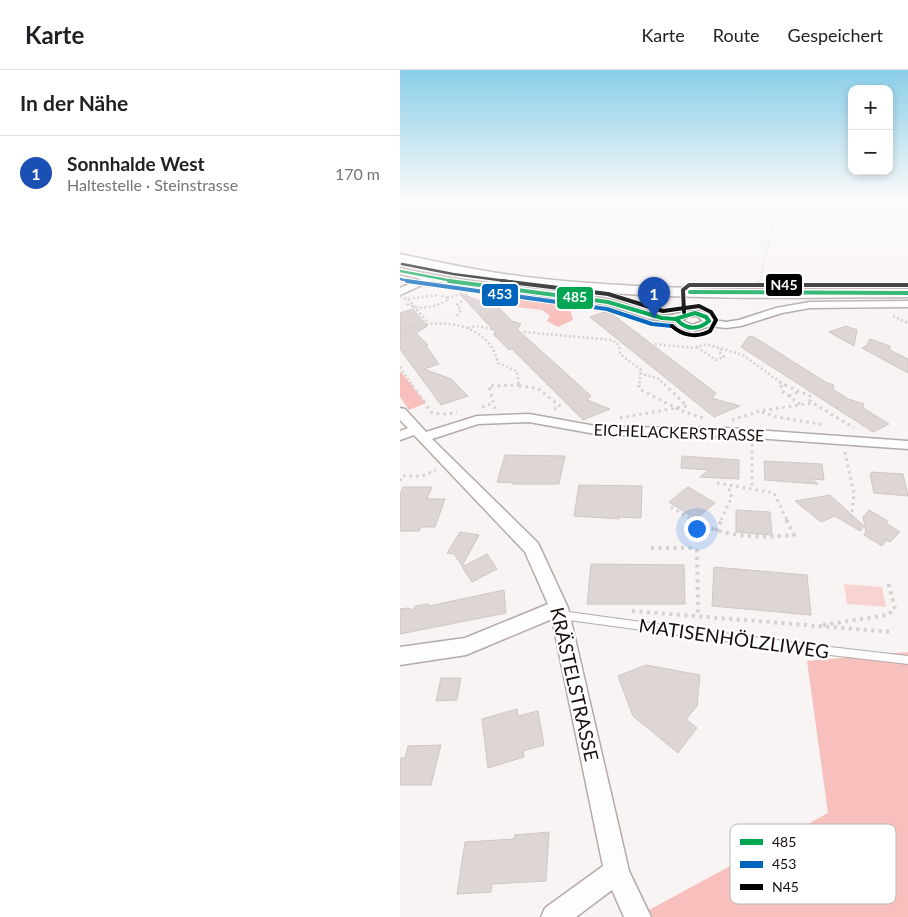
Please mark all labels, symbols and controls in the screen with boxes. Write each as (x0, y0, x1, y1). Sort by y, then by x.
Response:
text: Karte (25, 20, 84, 49)
text: Karte (641, 24, 685, 46)
text: Route (713, 24, 760, 46)
text: Gespeichert (788, 24, 883, 46)
map controls (848, 85, 893, 175)
button: + (848, 85, 893, 130)
text: In der Nähe (20, 90, 128, 115)
button: − (848, 130, 893, 175)
text: Sonnhalde West (67, 152, 205, 175)
text: 1 (31, 164, 41, 183)
text: 170 m (335, 164, 380, 183)
text: Haltestelle · Steinstrasse (67, 175, 238, 194)
line badge: N45 (765, 273, 803, 297)
text: N45 (770, 276, 798, 293)
pin: 1 (638, 277, 670, 318)
line badge: 453 (481, 283, 519, 307)
text: 453 (488, 285, 512, 302)
line badge: 485 (556, 286, 594, 310)
text: 485 (563, 288, 587, 305)
street label: EICHELACKERSTRASSE (593, 420, 765, 444)
your location (684, 516, 710, 542)
street label: KRÄSTELSTRASSE (546, 605, 604, 763)
street label: MATISENHÖLZLIWEG (637, 613, 831, 663)
legend (730, 824, 896, 904)
text: 485 (772, 833, 796, 850)
text: 453 (772, 855, 796, 872)
text: N45 (772, 878, 799, 895)

